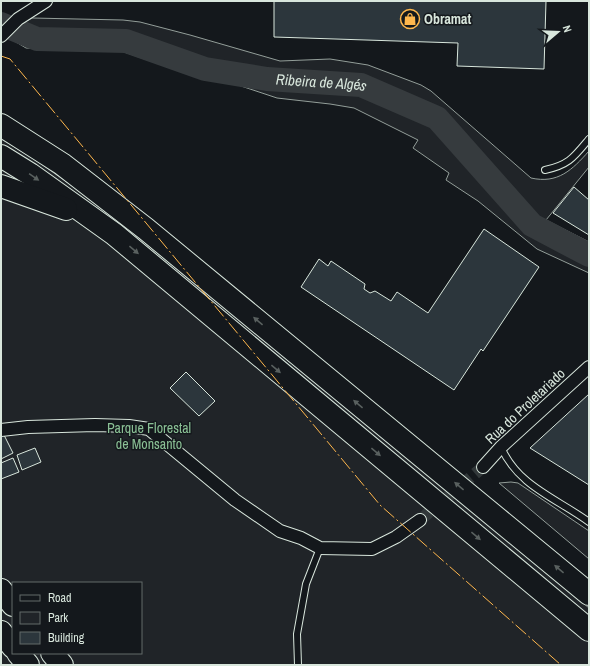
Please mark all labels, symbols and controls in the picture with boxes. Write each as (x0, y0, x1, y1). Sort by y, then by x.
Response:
shop icon: Obramat (399, 8, 421, 30)
place label: Obramat (424, 10, 471, 28)
north arrow (538, 12, 578, 52)
text: N (560, 23, 575, 34)
water label: Ribeira de Algés (275, 69, 371, 96)
one-way arrow (28, 173, 39, 181)
one-way arrow (128, 246, 139, 255)
one-way arrow (253, 317, 263, 325)
street label: Rua do Proletariado (481, 364, 569, 448)
one-way arrow (271, 365, 282, 374)
one-way arrow (353, 399, 364, 408)
park label: Parque Florestal de Monsanto (107, 419, 191, 453)
one-way arrow (371, 448, 382, 457)
one-way arrow (453, 482, 464, 491)
one-way arrow (471, 531, 482, 540)
one-way arrow (554, 565, 564, 574)
legend (12, 582, 142, 654)
text: Road (48, 590, 72, 606)
text: Park (48, 610, 68, 626)
text: Building (48, 630, 85, 646)

